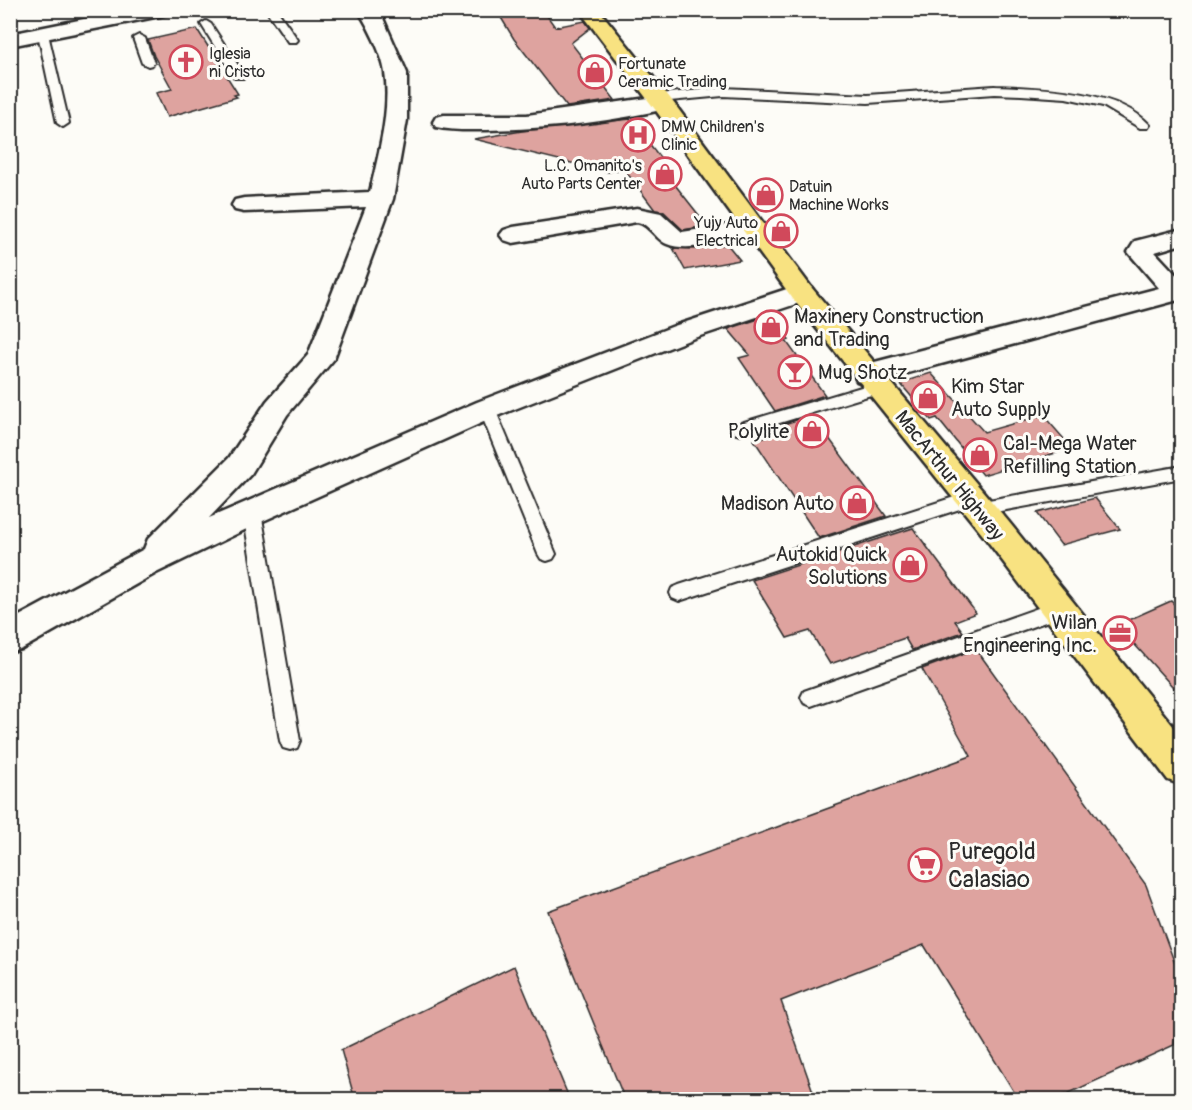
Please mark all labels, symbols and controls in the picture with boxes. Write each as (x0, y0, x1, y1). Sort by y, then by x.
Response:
church icon: Iglesia ni Cristo (168, 44, 204, 80)
place label: Iglesia ni Cristo (209, 44, 265, 82)
shop icon: Fortunate Ceramic Trading (577, 54, 613, 90)
place label: Fortunate Ceramic Trading (618, 54, 727, 92)
hospital icon: DMW Children's Clinic (620, 117, 656, 153)
place label: DMW Children's Clinic (661, 117, 764, 155)
place label: L.C. Omanito's Auto Parts Center (521, 156, 642, 194)
shop icon: L.C. Omanito's Auto Parts Center (647, 156, 683, 192)
shop icon: Datuin Machine Works (748, 177, 784, 213)
place label: Datuin Machine Works (789, 177, 889, 215)
place label: Yujy Auto Electrical (693, 213, 758, 251)
shop icon: Yujy Auto Electrical (763, 213, 799, 249)
place label: Maxinery Construction and Trading (794, 304, 984, 352)
shop icon: Maxinery Construction and Trading (753, 309, 789, 345)
bar icon: Mug Shotz (777, 354, 813, 390)
place label: Mug Shotz (818, 360, 907, 385)
place label: Kim Star Auto Supply (951, 374, 1051, 422)
shop icon: Kim Star Auto Supply (910, 380, 946, 416)
street label: MacArthur Highway (889, 405, 1010, 546)
shop icon: Polylite (794, 413, 830, 449)
place label: Polylite (728, 419, 789, 444)
place label: Cal-Mega Water Refilling Station (1003, 431, 1137, 479)
shop icon: Cal-Mega Water Refilling Station (962, 437, 998, 473)
shop icon: Madison Auto (839, 485, 875, 521)
place label: Madison Auto (721, 491, 834, 516)
place label: Autokid Quick Solutions (776, 542, 888, 590)
shop icon: Autokid Quick Solutions (892, 547, 928, 583)
place label: Wilan Engineering Inc. (963, 610, 1097, 658)
office icon: Wilan Engineering Inc. (1102, 615, 1138, 651)
place label: Puregold Calasiao (948, 837, 1036, 894)
supermarket icon: Puregold Calasiao (907, 847, 943, 883)

